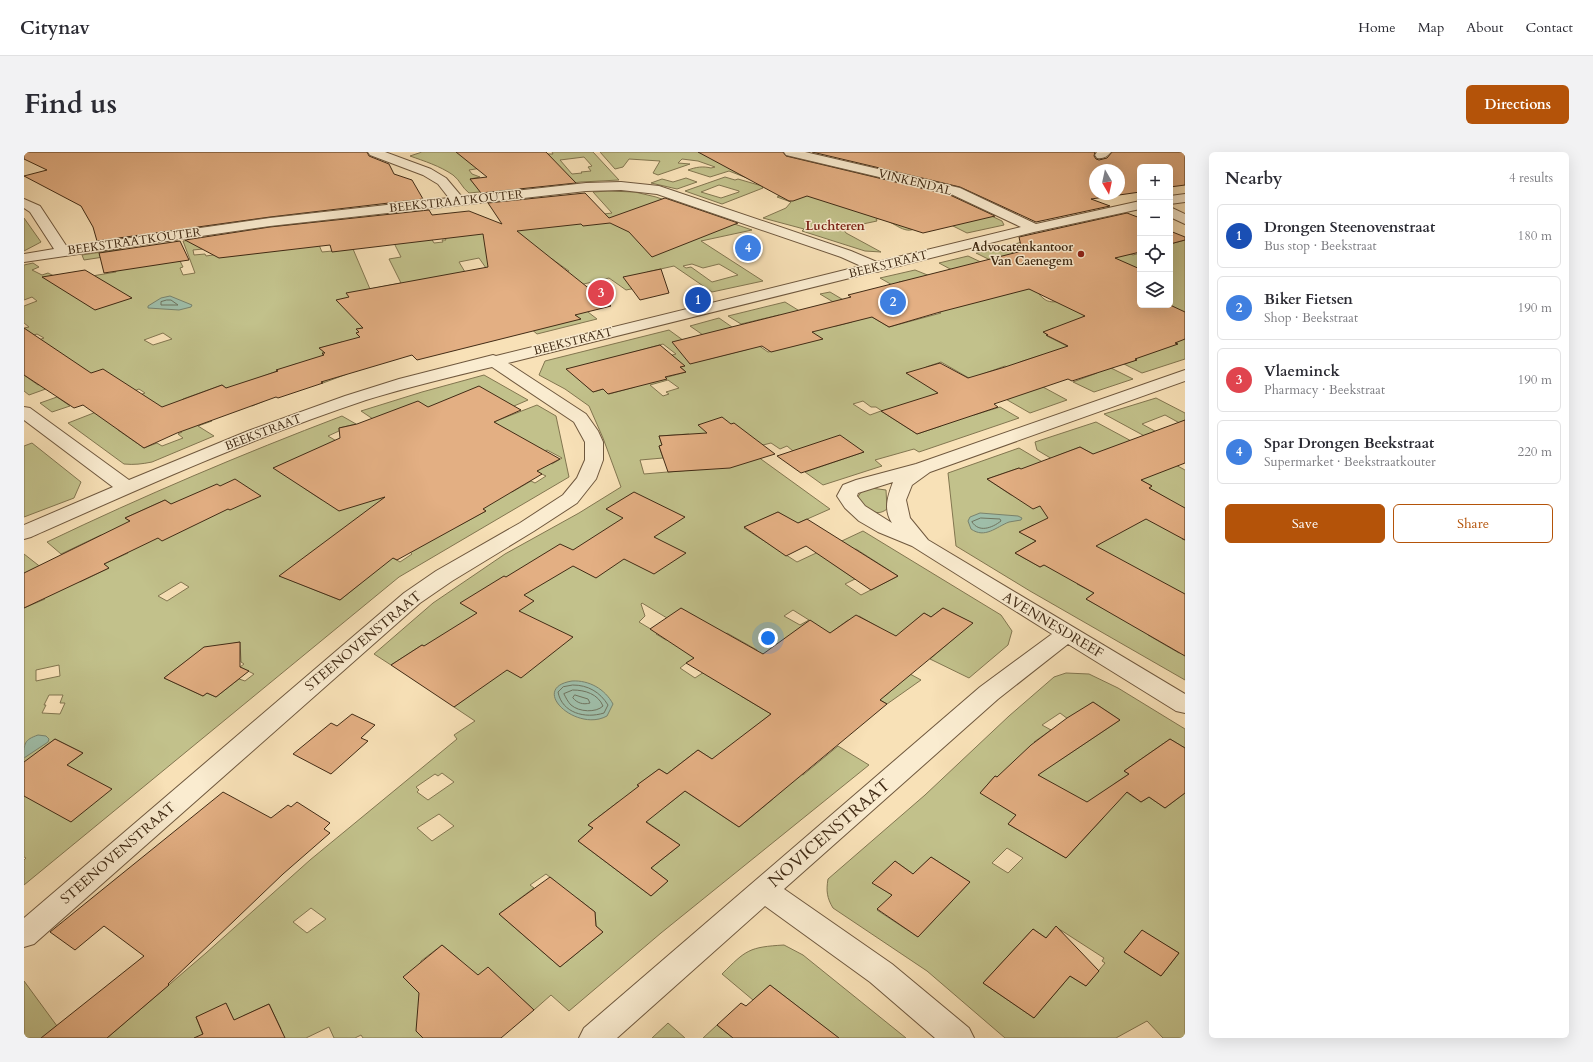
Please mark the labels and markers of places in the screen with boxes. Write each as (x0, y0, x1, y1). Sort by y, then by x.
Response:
pin: 4 (735, 233, 761, 263)
place label: Advocatenkantoor Van Caenegem (972, 239, 1074, 269)
marker: Advocatenkantoor Van Caenegem (1076, 249, 1086, 259)
pin: 3 (588, 278, 614, 308)
pin: 1 (685, 285, 711, 315)
pin: 2 (880, 287, 906, 317)

